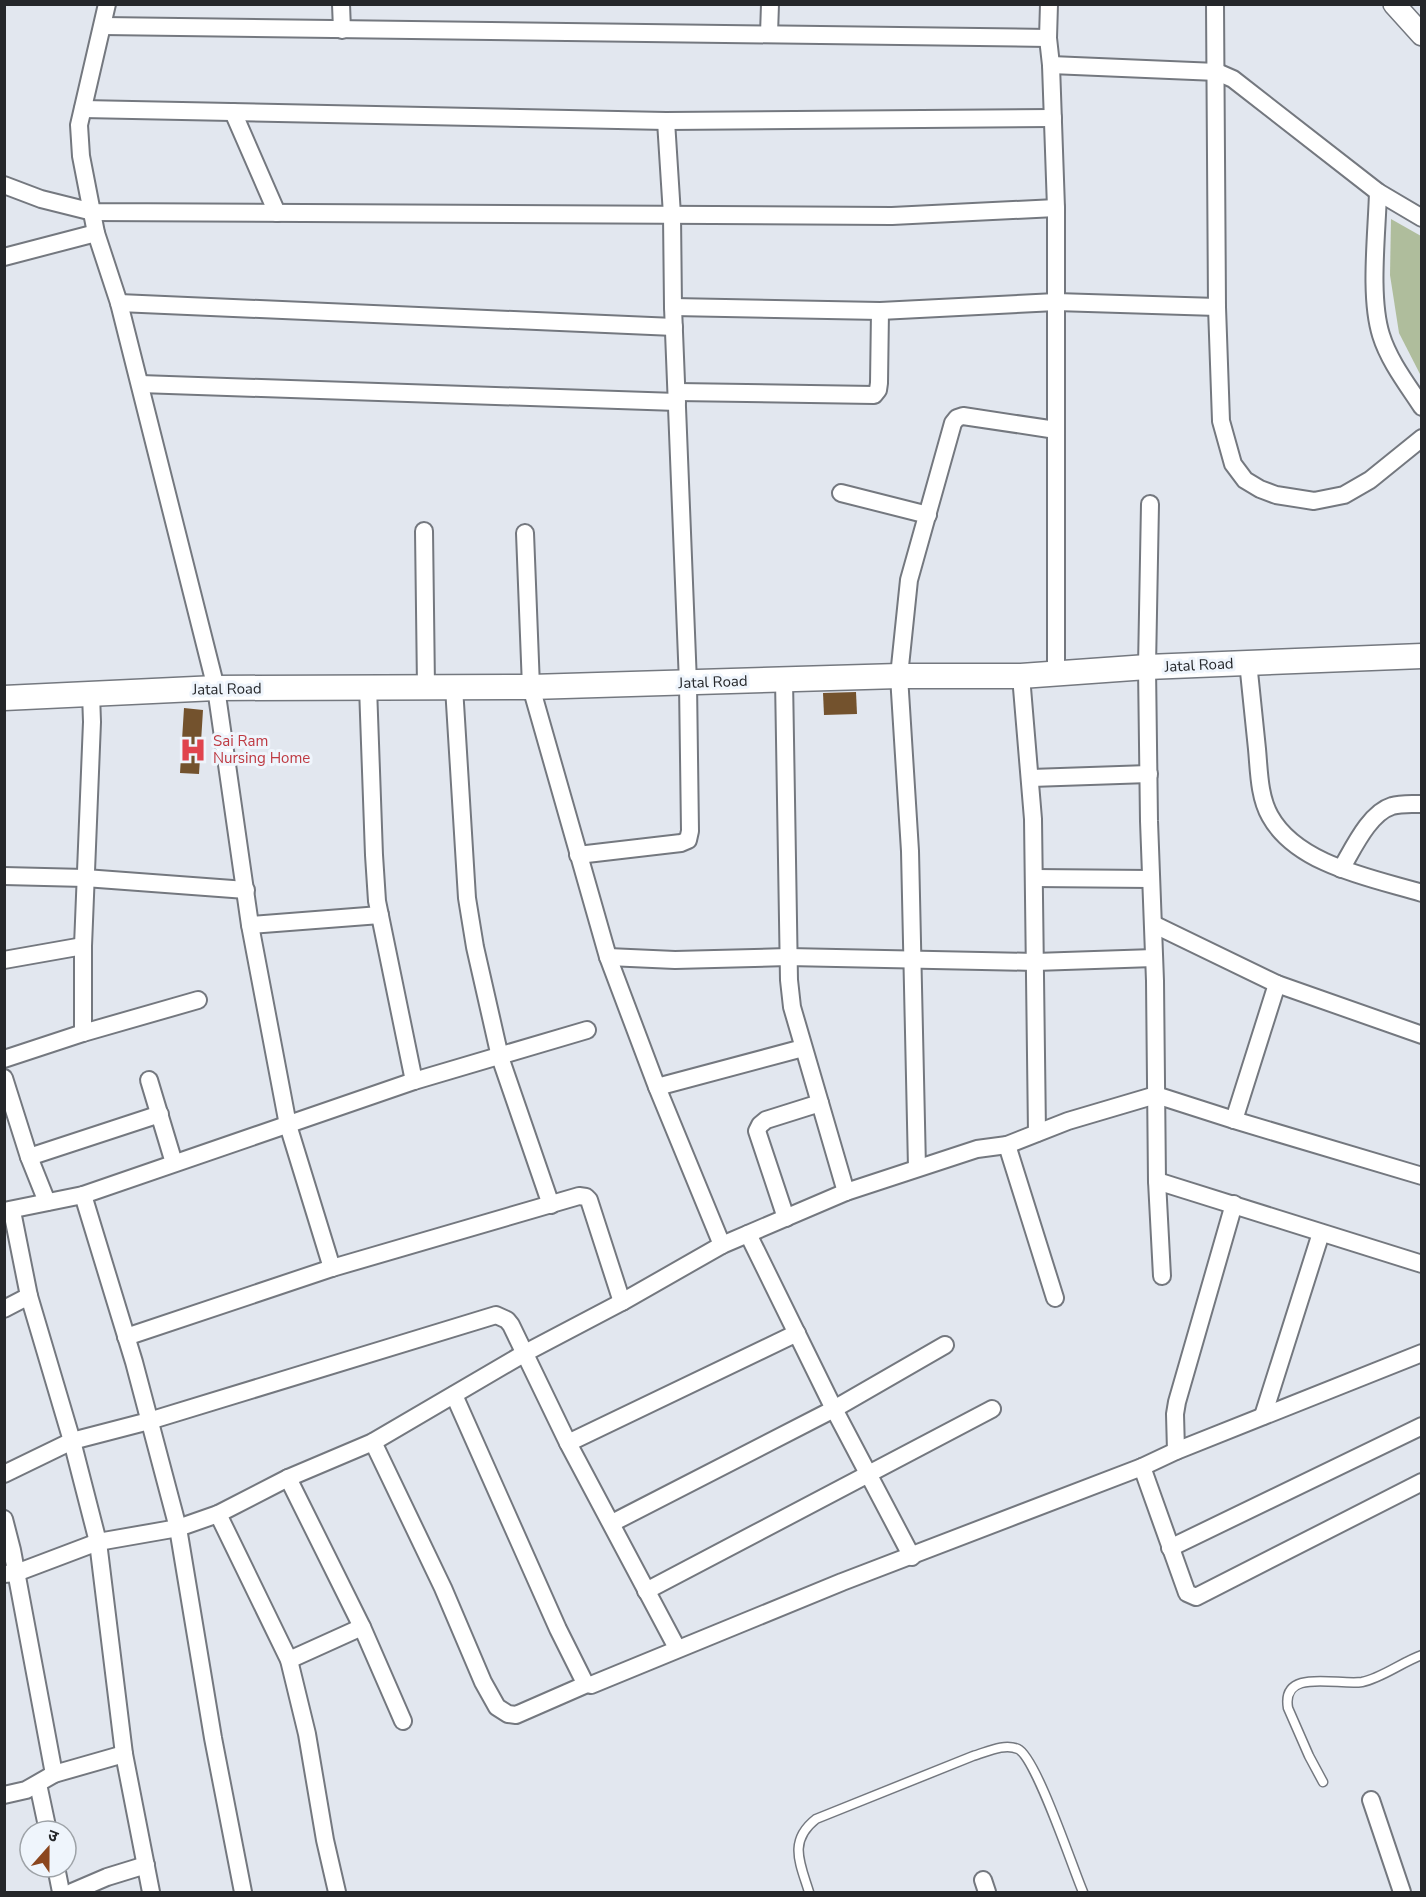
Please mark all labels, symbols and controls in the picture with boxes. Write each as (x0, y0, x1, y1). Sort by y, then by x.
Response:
street label: Jatal Road (1163, 653, 1234, 677)
street label: Jatal Road (677, 671, 748, 693)
street label: Jatal Road (191, 678, 262, 700)
place label: Sai Ram Nursing Home (213, 731, 310, 768)
hospital icon: Sai Ram Nursing Home (178, 735, 208, 765)
north arrow (18, 1819, 78, 1879)
text: उ (45, 1824, 62, 1848)

